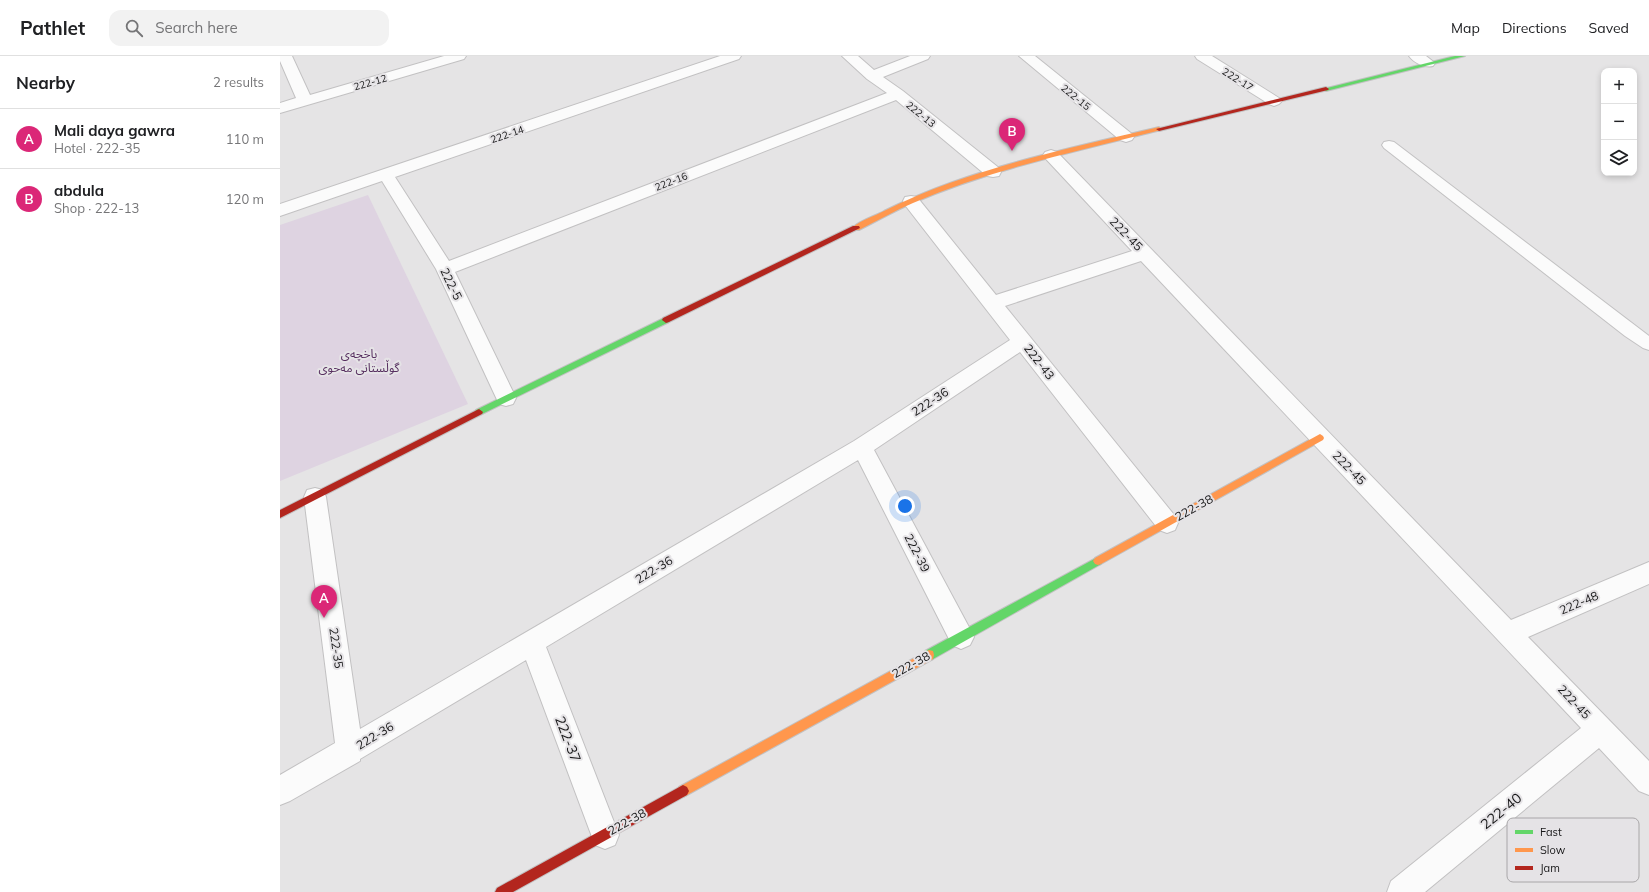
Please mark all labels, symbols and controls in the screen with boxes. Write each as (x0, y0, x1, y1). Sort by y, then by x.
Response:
search box (109, 10, 389, 46)
text: Pathlet (20, 16, 85, 40)
icon: search (123, 17, 145, 39)
text: Search here (155, 18, 238, 37)
text: Map (1451, 19, 1480, 37)
text: Directions (1502, 19, 1567, 37)
text: Saved (1589, 19, 1629, 37)
street label: 222-17 (1220, 65, 1256, 94)
map controls (1601, 68, 1637, 176)
button: + (1601, 68, 1637, 104)
text: Nearby (16, 72, 75, 93)
street label: 222-12 (352, 72, 388, 93)
text: 2 results (213, 74, 264, 90)
street label: 222-15 (1058, 82, 1093, 113)
street label: 222-13 (903, 99, 938, 130)
button: − (1601, 104, 1637, 140)
pin: B (999, 118, 1025, 151)
text: Mali daya gawra (54, 121, 175, 140)
street label: 222-14 (489, 123, 525, 146)
text: A (24, 131, 34, 147)
text: 110 m (226, 131, 264, 147)
text: Hotel · 222-35 (54, 140, 140, 156)
button: layers (1601, 140, 1637, 176)
street label: 222-16 (653, 169, 690, 194)
text: abdula (54, 181, 104, 200)
text: B (25, 191, 33, 207)
text: 120 m (226, 191, 264, 207)
text: Shop · 222-13 (54, 200, 139, 216)
street label: 222-45 (1107, 214, 1146, 254)
street label: 222-5 (437, 265, 466, 302)
street label: 222-43 (1021, 341, 1058, 383)
park label: باخچەی گوڵستانی مەحوی (318, 346, 401, 375)
street label: 222-36 (908, 384, 951, 419)
street label: 222-45 (1330, 448, 1369, 488)
street label: 222-38 (1172, 491, 1215, 524)
your location (895, 496, 915, 516)
street label: 222-39 (901, 531, 933, 575)
street label: 222-36 (632, 553, 675, 587)
pin: A (311, 585, 337, 618)
street label: 222-48 (1557, 588, 1601, 617)
street label: 222-35 (326, 627, 347, 669)
street label: 222-38 (889, 648, 932, 681)
street label: 222-45 (1555, 681, 1594, 722)
street label: 222-37 (551, 713, 585, 765)
street label: 222-36 (353, 719, 396, 753)
street label: 222-40 (1477, 789, 1525, 833)
street label: 222-38 (605, 805, 648, 838)
legend (1507, 818, 1639, 882)
text: Fast (1540, 825, 1562, 839)
text: Slow (1540, 843, 1566, 857)
text: Jam (1540, 861, 1560, 875)

